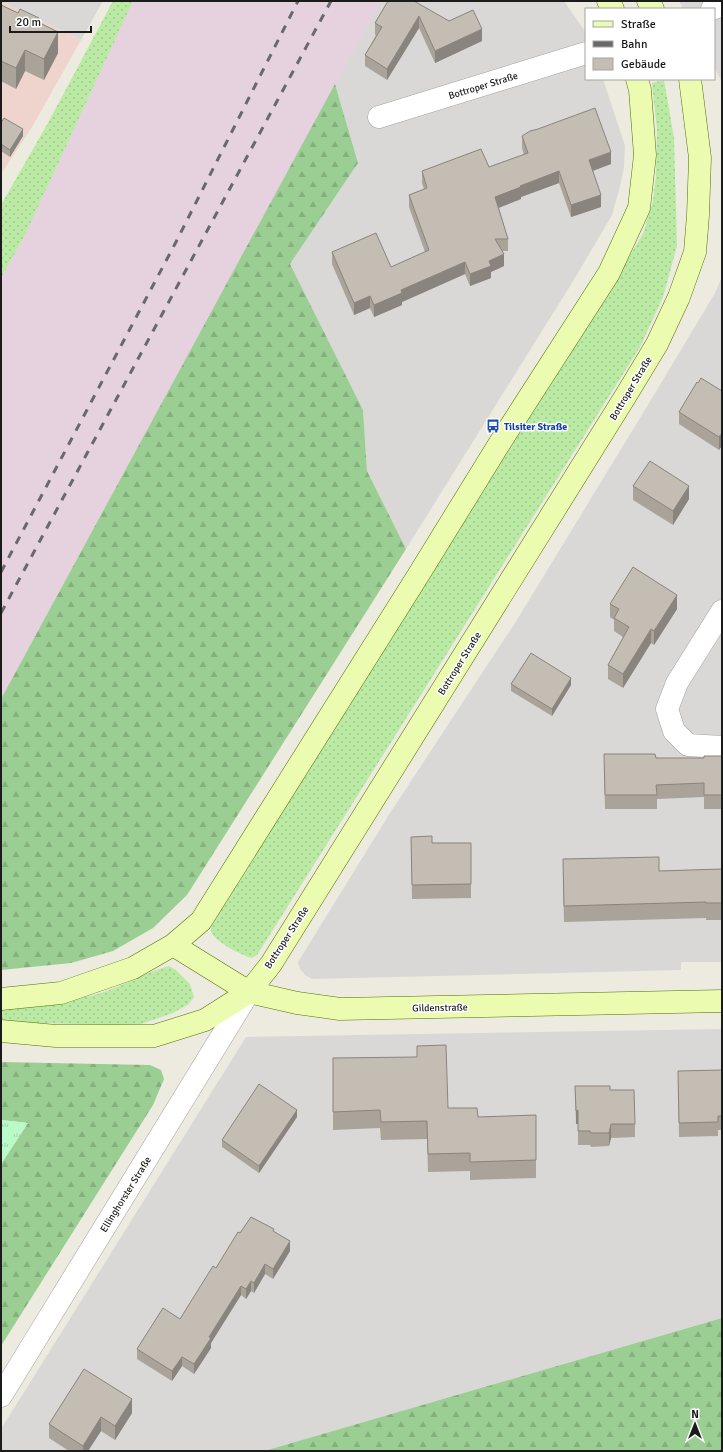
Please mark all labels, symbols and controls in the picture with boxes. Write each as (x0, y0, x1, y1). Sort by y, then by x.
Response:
scale bar (10, 8, 91, 34)
legend (585, 8, 715, 80)
text: 20 m (16, 15, 41, 30)
text: Straße (621, 17, 656, 32)
text: Bahn (621, 37, 647, 52)
text: Gebäude (621, 57, 666, 72)
street label: Bottroper Straße (447, 70, 519, 102)
street label: Bottroper Straße (607, 355, 655, 422)
bus stop icon: Tilsiter Straße (485, 418, 501, 434)
place label: Tilsiter Straße (504, 421, 567, 433)
street label: Bottroper Straße (436, 630, 484, 697)
street label: Bottroper Straße (262, 904, 311, 971)
street label: Gildenstraße (412, 1002, 468, 1014)
street label: Ellinghorster Straße (98, 1155, 154, 1235)
north arrow (675, 1404, 715, 1444)
text: N (691, 1408, 699, 1421)

